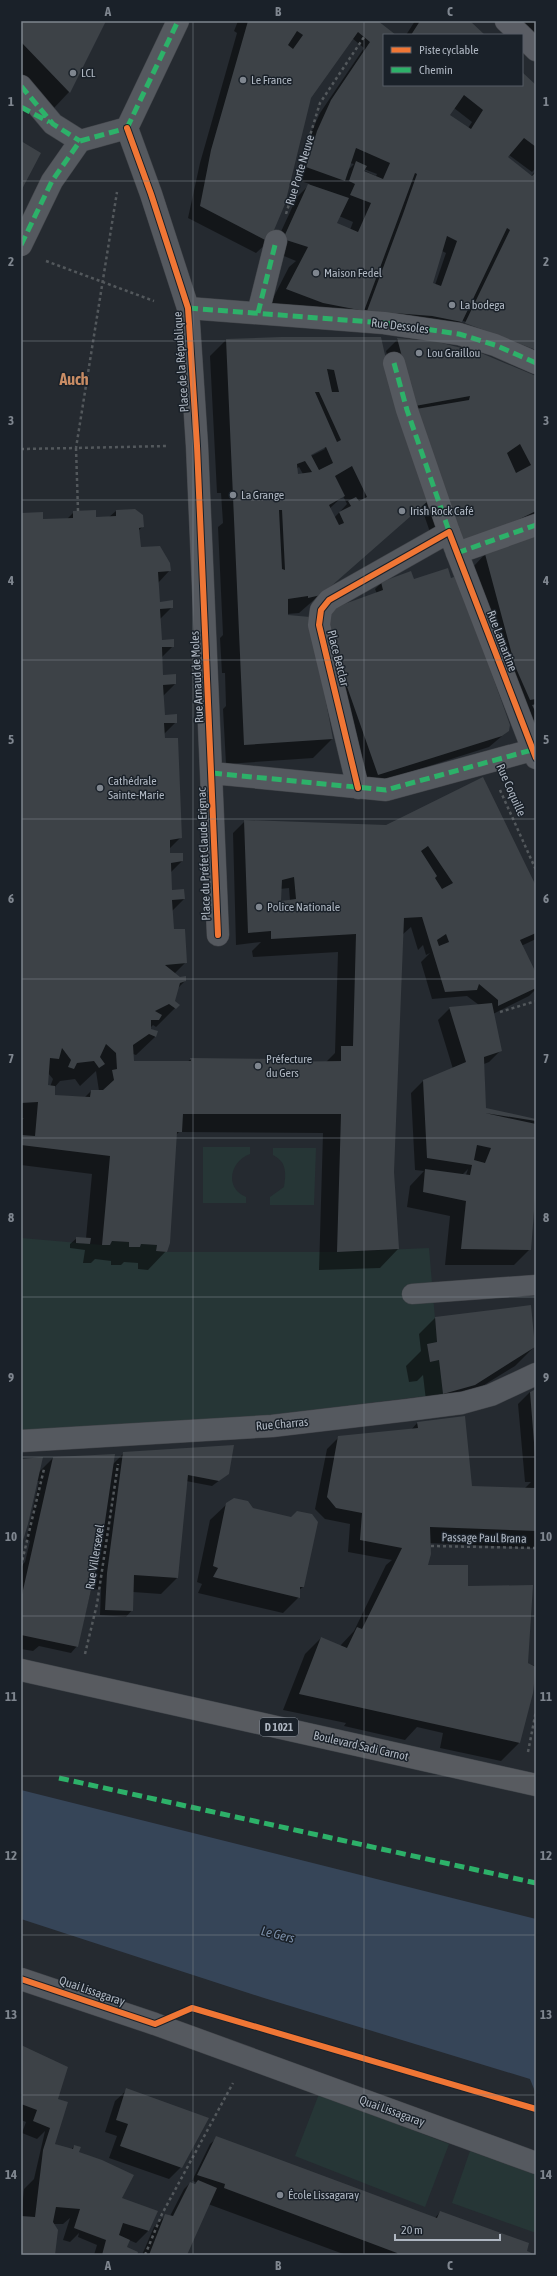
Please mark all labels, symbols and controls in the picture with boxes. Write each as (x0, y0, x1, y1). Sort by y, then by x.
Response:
text: A (104, 4, 112, 19)
text: B (275, 4, 282, 19)
text: C (447, 4, 453, 19)
legend (383, 34, 523, 86)
text: Piste cyclable (419, 43, 479, 57)
text: Chemin (419, 63, 453, 77)
place label: LCL (81, 66, 96, 80)
marker: LCL (68, 68, 78, 78)
place label: Le France (251, 73, 292, 87)
marker: Le France (238, 75, 248, 85)
text: 1 (8, 94, 14, 109)
text: 1 (543, 94, 549, 109)
street label: Rue Porte Neuve (283, 133, 317, 207)
text: 2 (8, 254, 14, 269)
text: 2 (543, 254, 549, 269)
place label: Maison Fedel (324, 266, 383, 280)
marker: Maison Fedel (311, 268, 321, 278)
place label: La bodega (460, 298, 505, 312)
marker: La bodega (447, 300, 457, 310)
street label: Place de la République (170, 311, 192, 413)
street label: Rue Dessoles (370, 316, 430, 336)
place label: Lou Graillou (427, 346, 481, 360)
marker: Lou Graillou (414, 348, 424, 358)
district label: Auch (58, 370, 89, 388)
text: 3 (8, 413, 14, 428)
text: 3 (543, 413, 549, 428)
place label: La Grange (241, 488, 284, 502)
marker: La Grange (228, 490, 238, 500)
place label: Irish Rock Café (410, 504, 474, 518)
marker: Irish Rock Café (397, 506, 407, 516)
text: 4 (7, 573, 14, 588)
text: 4 (542, 573, 549, 588)
street label: Rue Lamartine (484, 609, 520, 673)
street label: Place Betclar (324, 628, 352, 688)
street label: Rue Arnaud de Moles (188, 631, 206, 723)
text: 5 (8, 732, 14, 747)
text: 5 (543, 732, 549, 747)
street label: Rue Coquille (493, 762, 529, 818)
place label: Cathédrale Sainte-Marie (108, 774, 164, 802)
marker: Cathédrale Sainte-Marie (95, 783, 105, 793)
street label: Place du Préfet Claude Erignac (195, 787, 213, 921)
text: 6 (8, 891, 14, 906)
text: 6 (543, 891, 549, 906)
place label: Police Nationale (267, 900, 340, 914)
marker: Police Nationale (254, 902, 264, 912)
text: 7 (8, 1051, 14, 1066)
text: 7 (543, 1051, 549, 1066)
place label: Préfecture du Gers (266, 1052, 312, 1080)
marker: Préfecture du Gers (253, 1061, 263, 1071)
text: 8 (8, 1210, 14, 1225)
text: 8 (543, 1210, 549, 1225)
text: 9 (8, 1370, 14, 1385)
text: 9 (543, 1370, 549, 1385)
street label: Rue Charras (255, 1415, 309, 1433)
street label: Rue Villersexel (83, 1523, 107, 1591)
text: 10 (5, 1529, 17, 1544)
text: 10 (540, 1529, 552, 1544)
street label: Passage Paul Brana (441, 1530, 527, 1546)
text: 11 (5, 1689, 17, 1704)
text: 11 (540, 1689, 552, 1704)
road number: D 1021 (260, 1718, 298, 1736)
street label: Boulevard Sadi Carnot (312, 1728, 410, 1764)
text: 12 (5, 1848, 17, 1863)
text: 12 (540, 1848, 552, 1863)
water label: Le Gers (260, 1923, 297, 1946)
street label: Quai Lissagaray (57, 1973, 127, 2009)
text: 13 (5, 2007, 17, 2022)
text: 13 (540, 2007, 552, 2022)
street label: Quai Lissagaray (357, 2093, 427, 2129)
text: 14 (5, 2167, 17, 2182)
text: 14 (540, 2167, 552, 2182)
place label: École Lissagaray (288, 2188, 359, 2202)
marker: École Lissagaray (275, 2190, 285, 2200)
scale bar (395, 2216, 500, 2242)
text: 20 m (401, 2223, 423, 2237)
text: A (104, 2258, 112, 2273)
text: B (275, 2258, 282, 2273)
text: C (447, 2258, 453, 2273)

